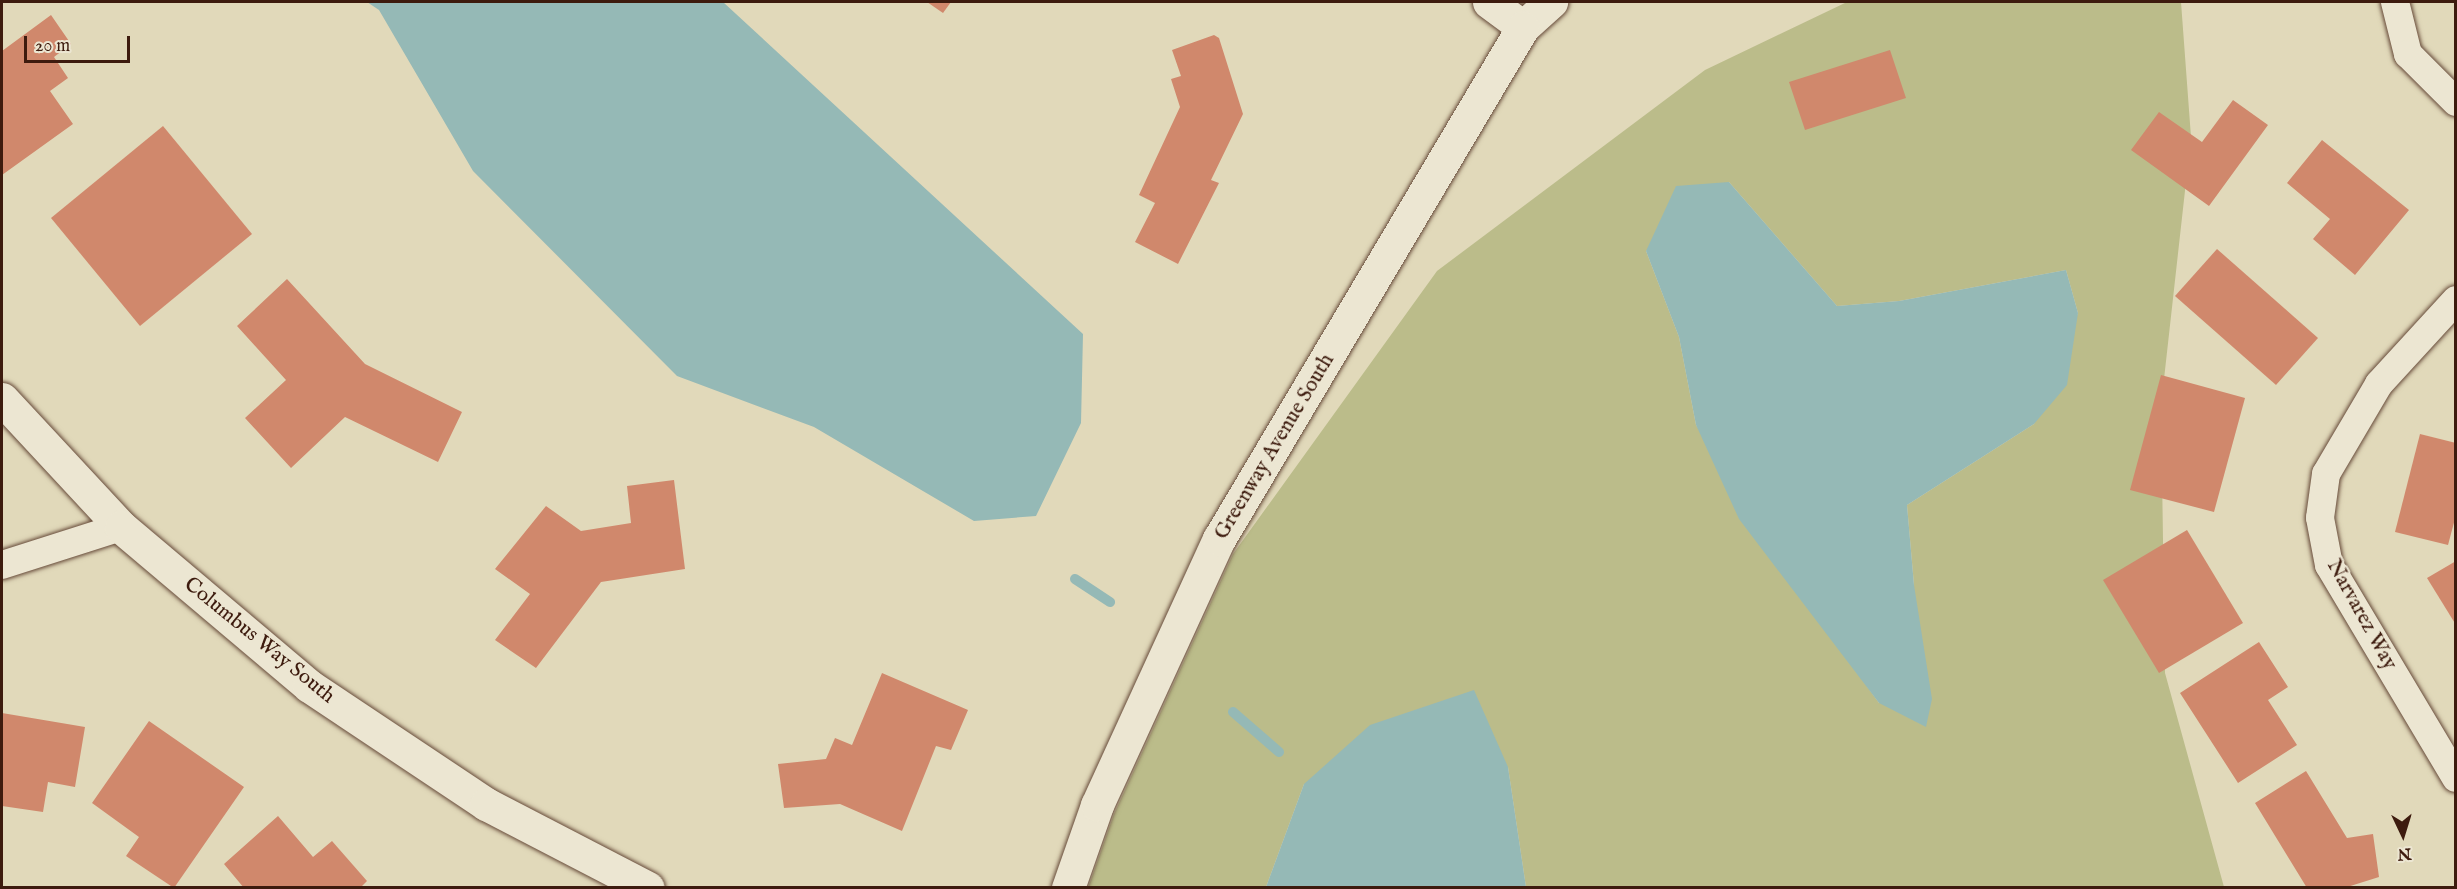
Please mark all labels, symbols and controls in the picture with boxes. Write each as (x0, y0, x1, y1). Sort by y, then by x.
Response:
scale bar (27, 24, 134, 62)
text: 20 m (35, 35, 70, 58)
street label: Greenway Avenue South (1210, 350, 1340, 544)
street label: Narvarez Way (2320, 555, 2402, 675)
street label: Columbus Way South (179, 572, 339, 710)
north arrow (2373, 805, 2433, 865)
text: N (2397, 842, 2412, 863)

